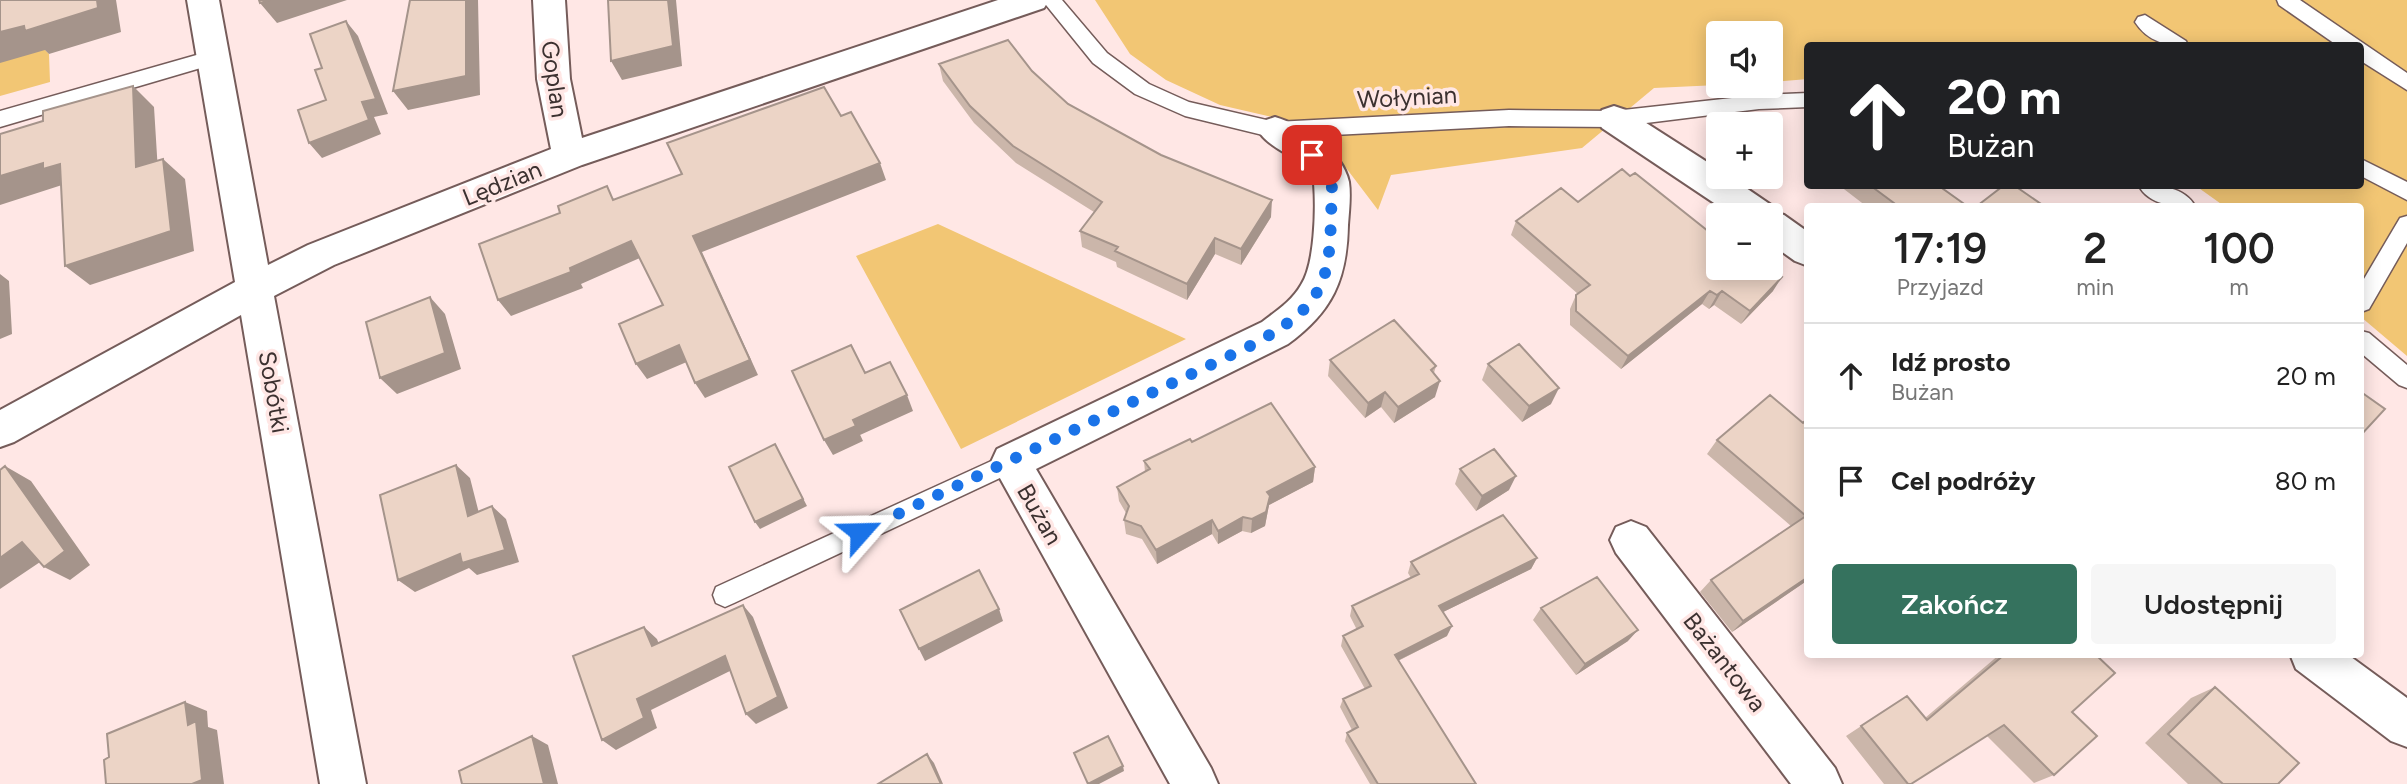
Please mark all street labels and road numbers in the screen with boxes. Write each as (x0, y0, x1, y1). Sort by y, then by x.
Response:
street label: Goplan (535, 39, 575, 119)
street label: Wołynian (1356, 80, 1458, 114)
street label: Lędzian (458, 154, 546, 212)
street label: Sobótki (253, 349, 295, 435)
street label: Bużan (1011, 478, 1069, 550)
street label: Bażantowa (1677, 607, 1773, 717)

